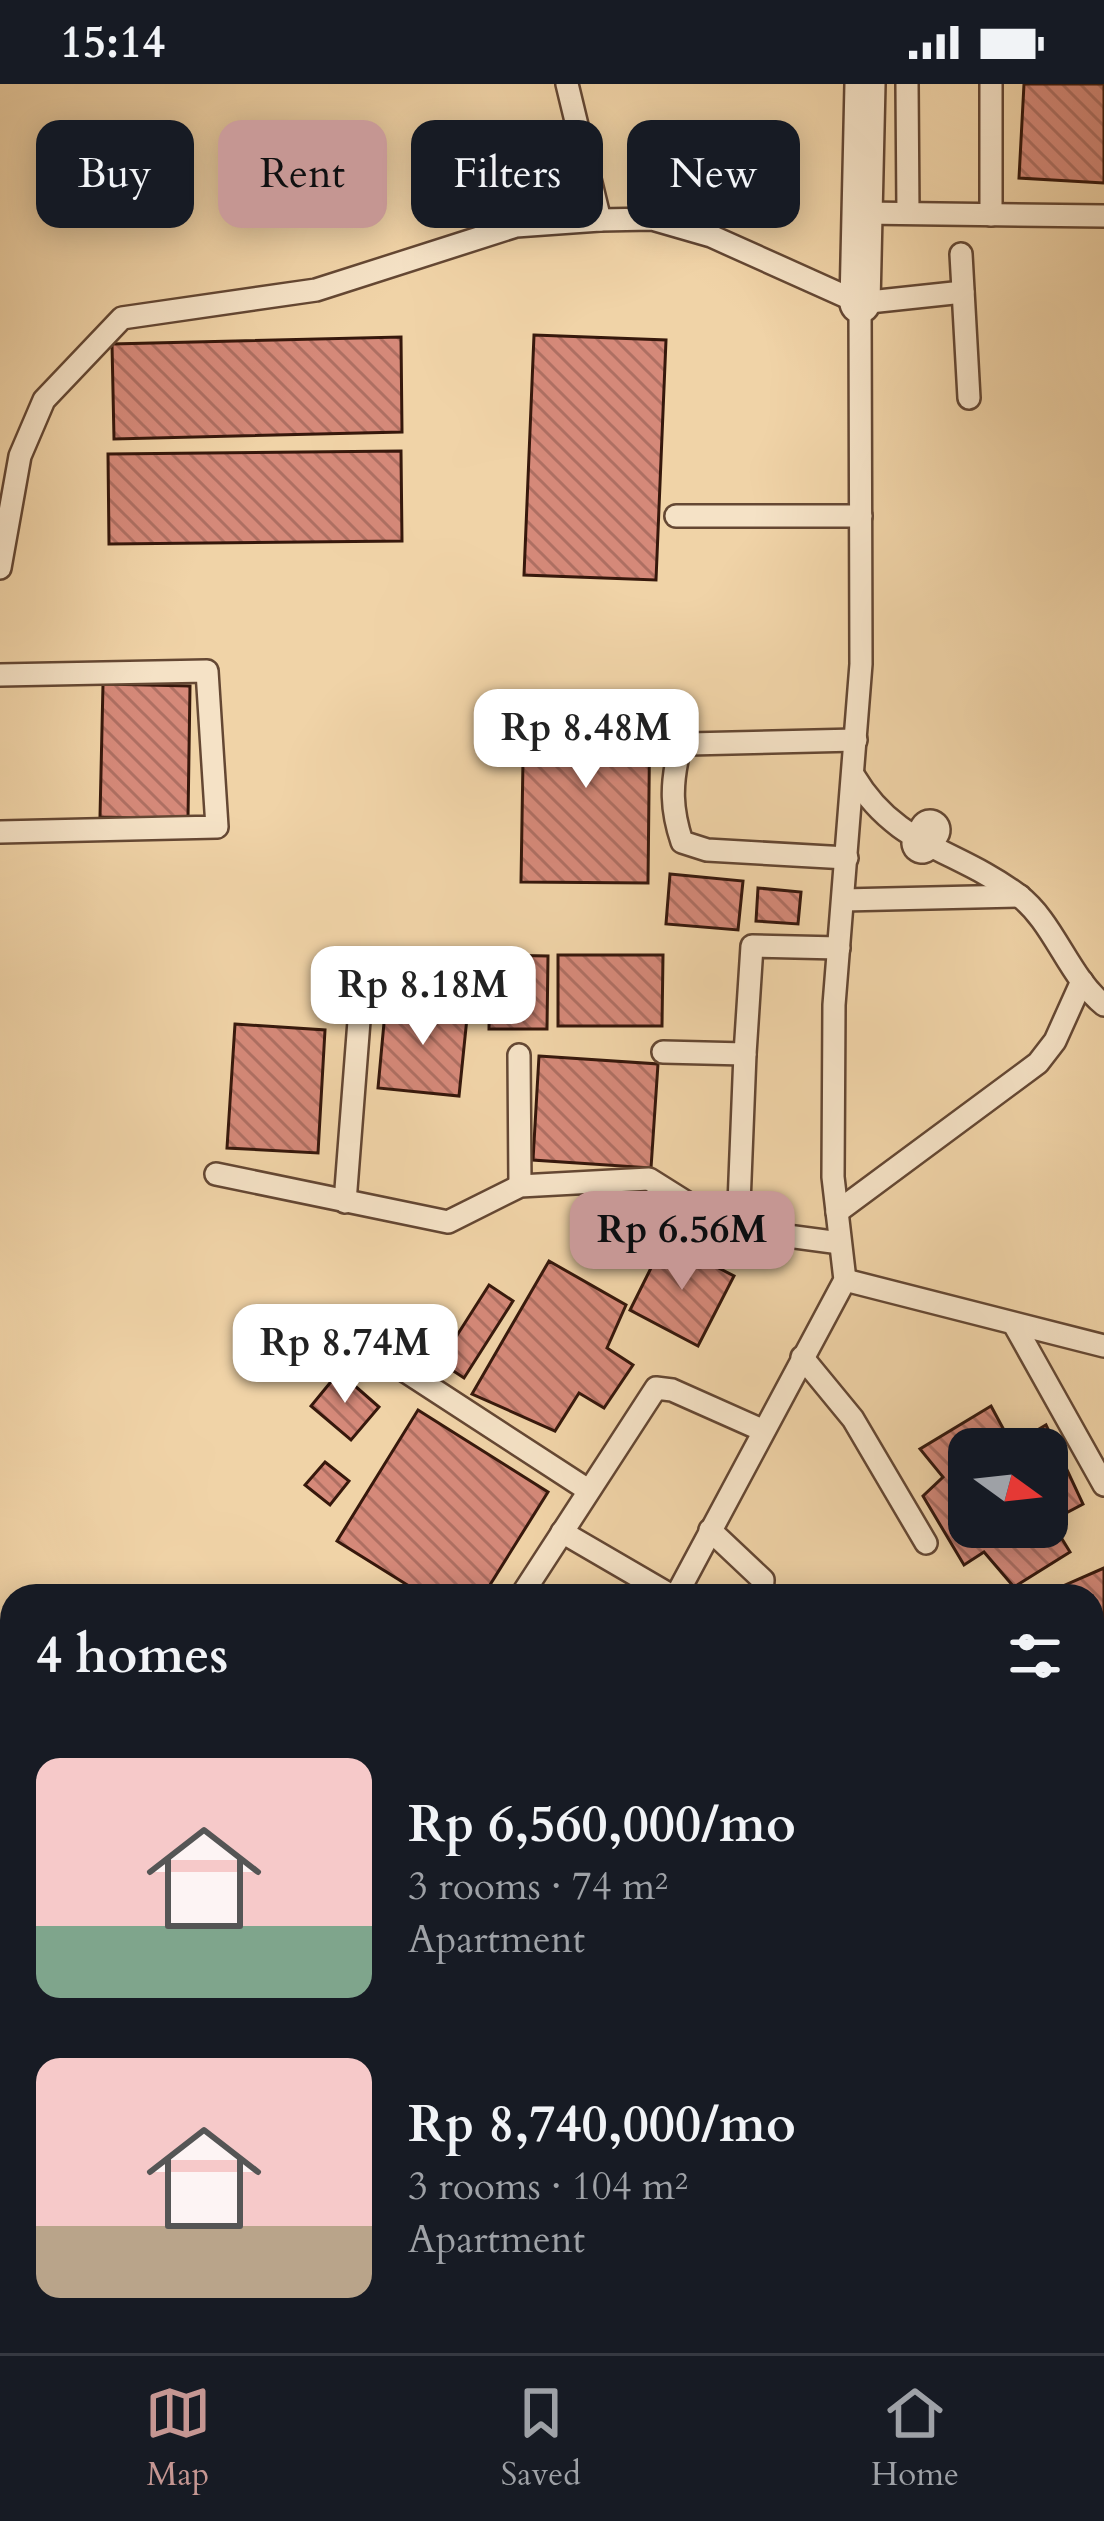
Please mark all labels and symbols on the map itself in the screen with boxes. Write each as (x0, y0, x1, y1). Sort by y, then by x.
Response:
pin: Rp 8.48M (462, 689, 710, 791)
pin: Rp 8.18M (299, 946, 547, 1048)
pin: Rp 6.56M (558, 1191, 806, 1293)
pin: Rp 8.74M (221, 1304, 469, 1406)
north arrow (948, 1428, 1068, 1548)

